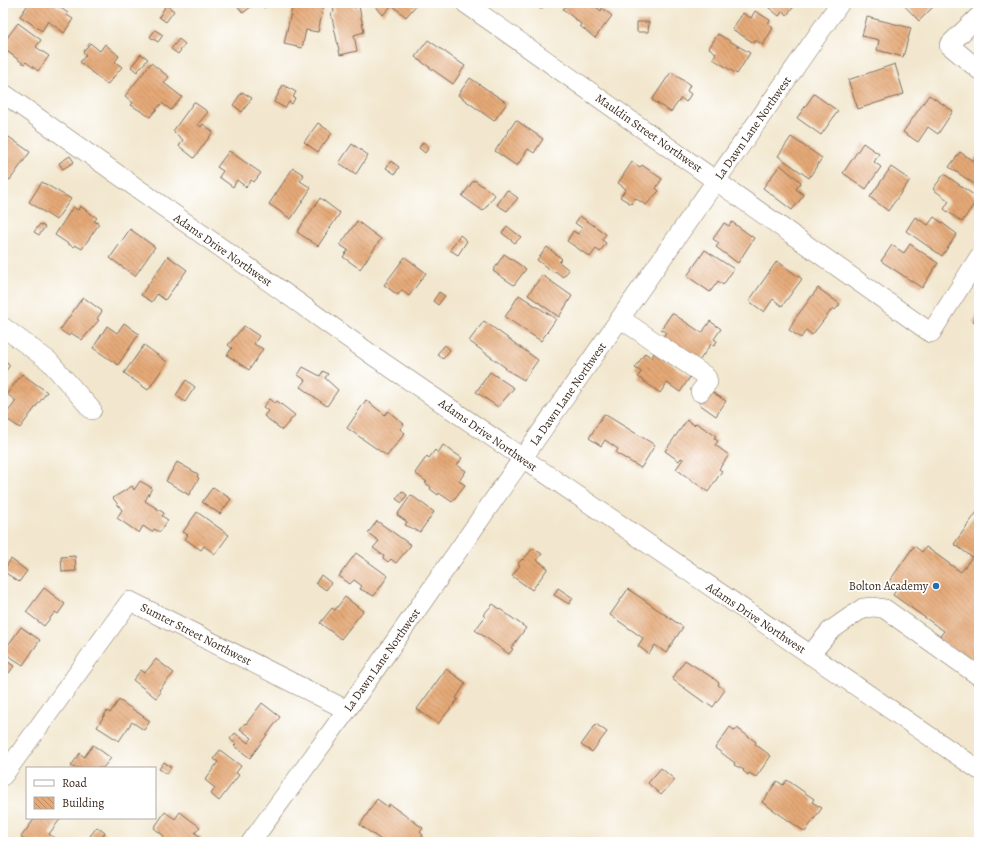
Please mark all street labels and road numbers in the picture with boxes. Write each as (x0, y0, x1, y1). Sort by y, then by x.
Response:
street label: La Dawn Lane Northwest (711, 73, 795, 183)
street label: Mauldin Street Northwest (592, 90, 706, 176)
street label: Adams Drive Northwest (170, 209, 275, 290)
street label: La Dawn Lane Northwest (526, 339, 610, 449)
street label: Adams Drive Northwest (435, 394, 540, 475)
street label: Adams Drive Northwest (702, 578, 809, 657)
street label: Sumter Street Northwest (138, 599, 254, 669)
street label: La Dawn Lane Northwest (340, 605, 424, 715)

